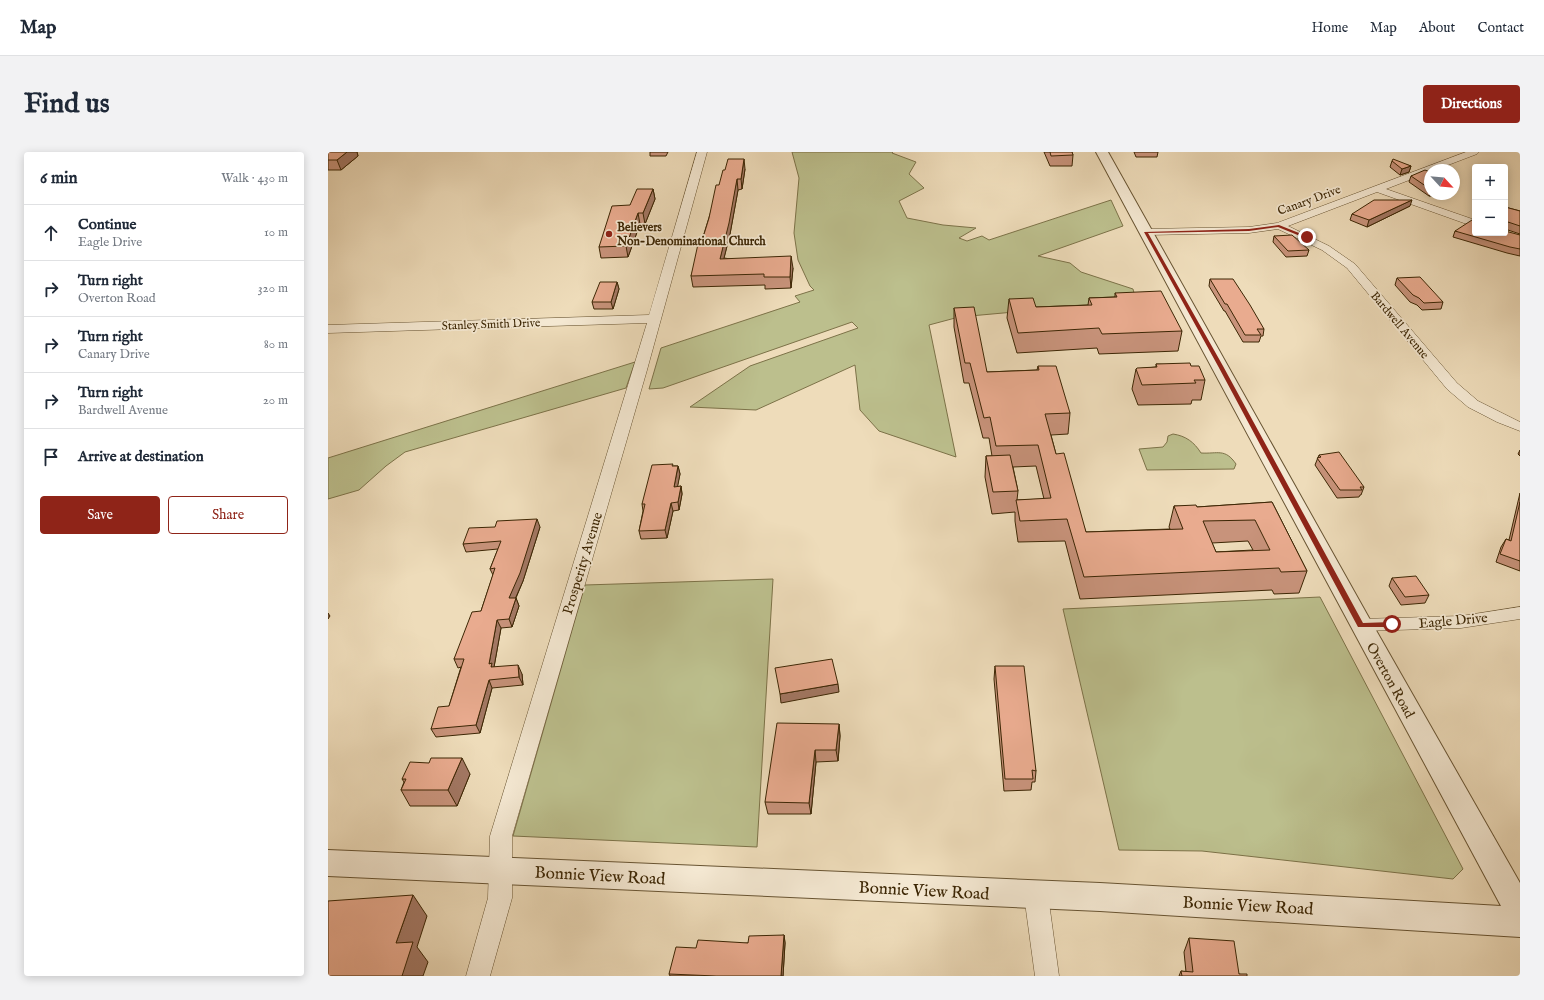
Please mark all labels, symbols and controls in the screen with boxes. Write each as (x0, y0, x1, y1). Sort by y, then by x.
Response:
text: Map (20, 16, 56, 40)
text: Home (1312, 19, 1348, 37)
text: Map (1370, 19, 1397, 37)
text: About (1419, 19, 1455, 37)
text: Contact (1477, 19, 1524, 37)
button: Directions (1423, 85, 1520, 123)
text: Find us (24, 87, 110, 122)
north arrow (1424, 164, 1460, 200)
map controls (1472, 164, 1508, 236)
button: + (1472, 164, 1508, 200)
text: 6 min (40, 168, 78, 189)
text: Walk · 430 m (221, 170, 288, 187)
street label: Canary Drive (1275, 182, 1343, 219)
button: − (1472, 200, 1508, 236)
text: Continue (78, 215, 136, 234)
place label: Believers Non-Denominational Church (616, 220, 766, 249)
icon: ahead (40, 222, 62, 244)
text: 10 m (264, 224, 288, 241)
route end (1298, 228, 1316, 246)
marker: Believers Non-Denominational Church (604, 229, 614, 239)
text: Eagle Drive (78, 234, 142, 251)
text: Turn right (78, 271, 143, 290)
icon: right (40, 278, 62, 300)
text: 320 m (258, 280, 288, 297)
street label: Bardwell Avenue (1367, 289, 1432, 362)
text: Overton Road (78, 290, 156, 307)
street label: Stanley Smith Drive (441, 315, 541, 334)
text: Turn right (78, 327, 143, 346)
icon: right (40, 334, 62, 356)
text: 80 m (264, 336, 288, 353)
text: Canary Drive (78, 346, 150, 363)
text: Turn right (78, 383, 143, 402)
icon: right (40, 390, 62, 412)
text: 20 m (263, 392, 288, 409)
text: Bardwell Avenue (78, 402, 168, 419)
icon: arrive (40, 446, 62, 468)
text: Arrive at destination (78, 447, 204, 466)
button: Save (40, 496, 160, 534)
button: Share (168, 496, 288, 534)
street label: Prosperity Avenue (559, 509, 607, 617)
street label: Eagle Drive (1418, 609, 1489, 633)
route start (1383, 615, 1401, 633)
street label: Overton Road (1362, 640, 1419, 722)
street label: Bonnie View Road (534, 863, 667, 890)
street label: Bonnie View Road (858, 878, 991, 905)
street label: Bonnie View Road (1182, 893, 1315, 920)

